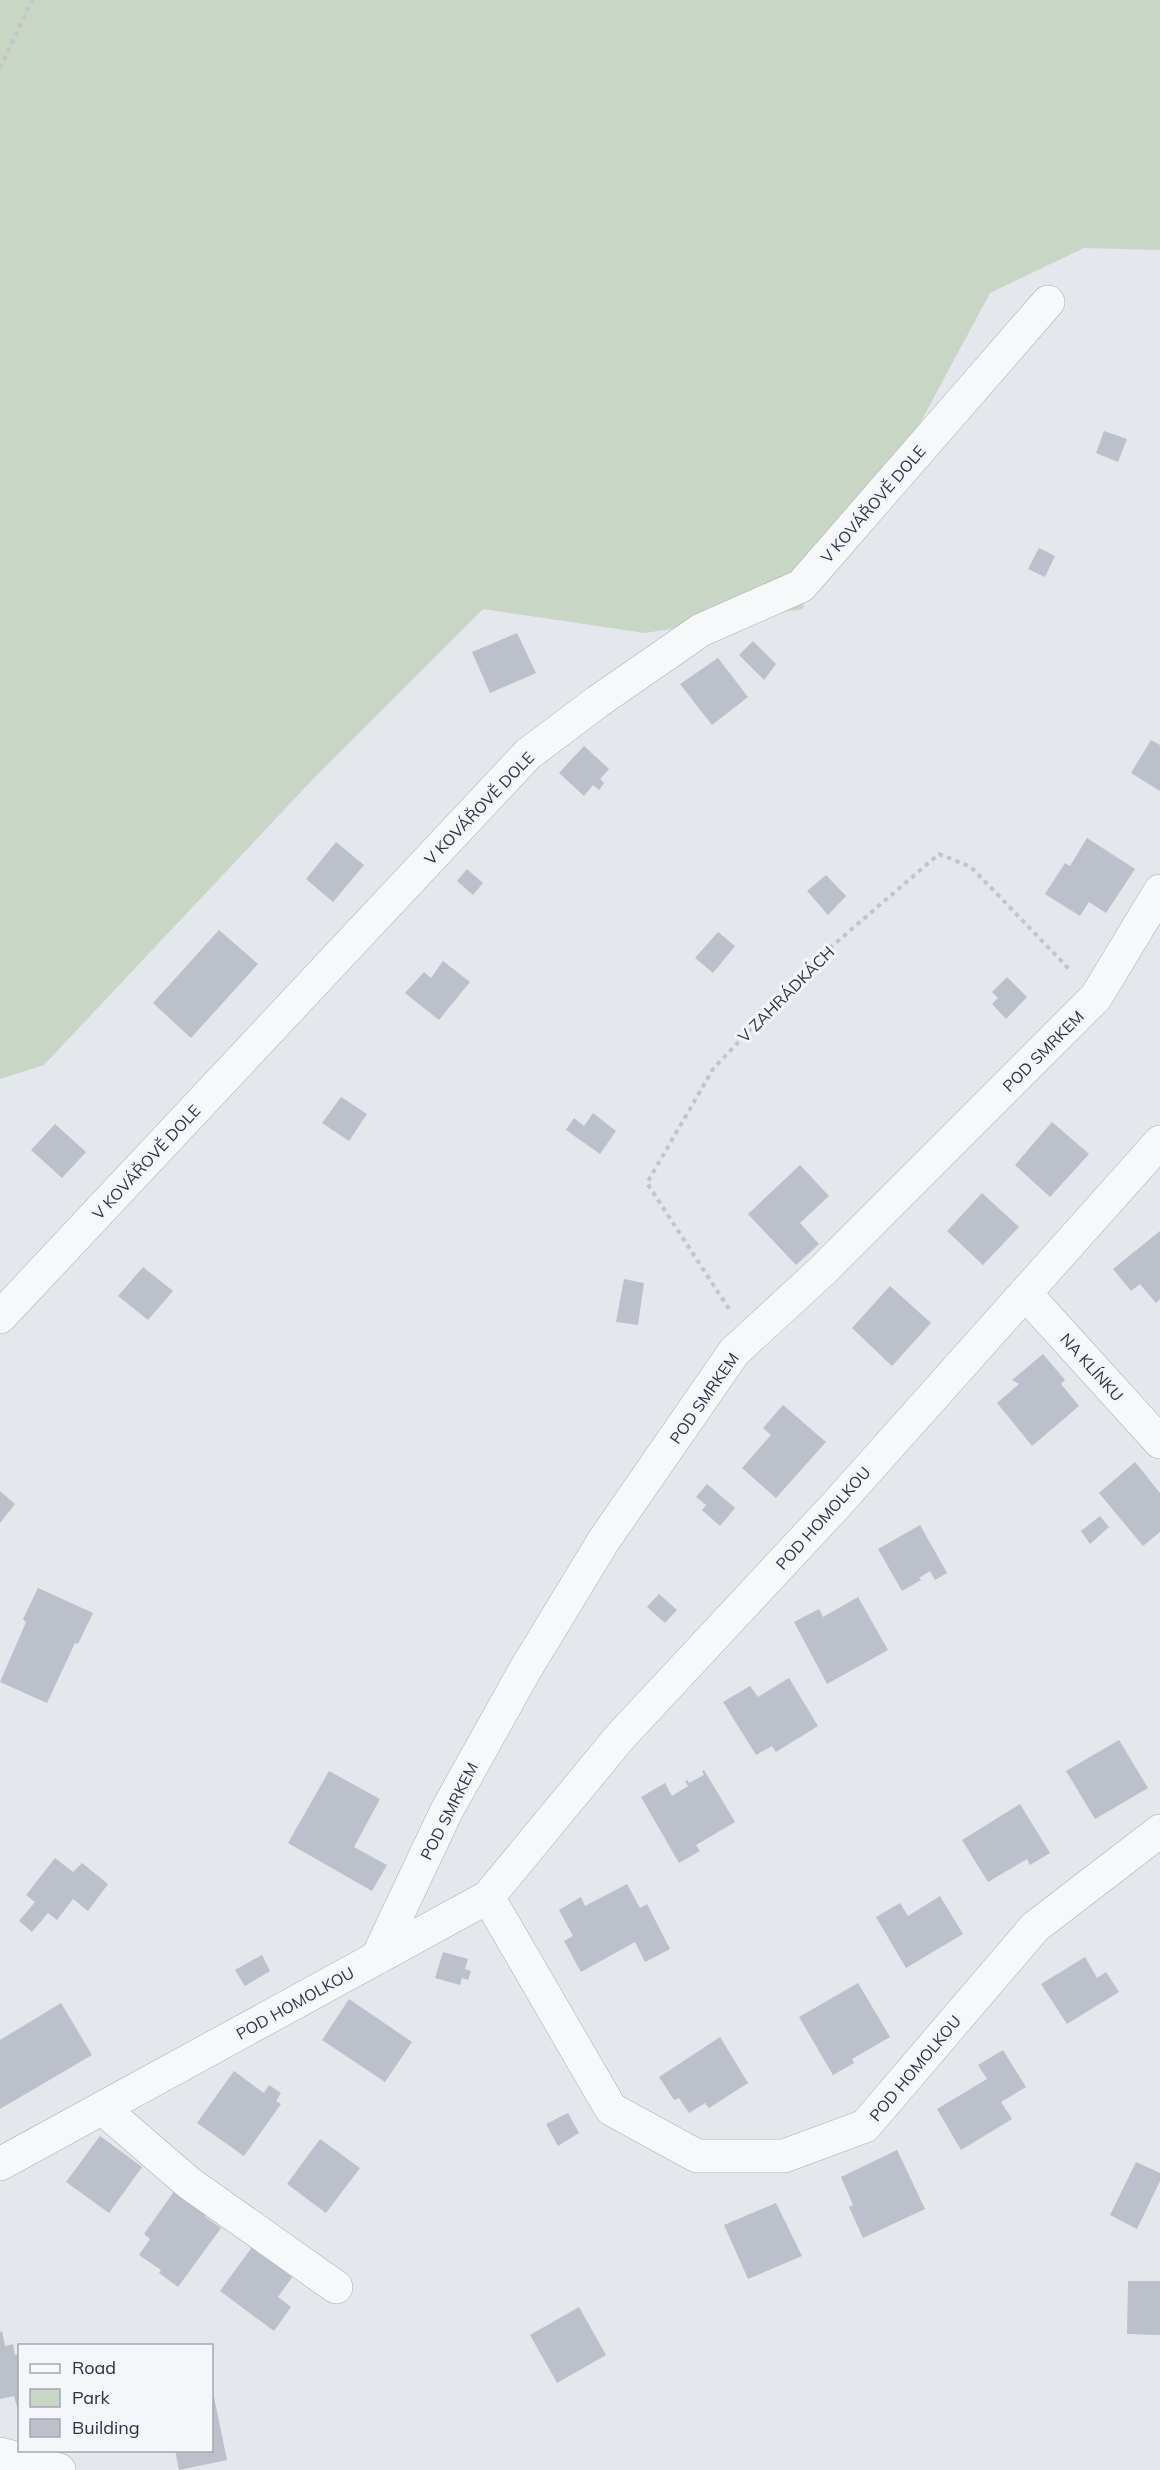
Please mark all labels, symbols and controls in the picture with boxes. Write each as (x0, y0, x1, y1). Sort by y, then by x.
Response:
street label: V KOVÁŘOVĚ DOLE (816, 441, 930, 567)
street label: V KOVÁŘOVĚ DOLE (420, 747, 538, 869)
street label: V ZAHRÁDKÁCH (734, 942, 838, 1046)
street label: POD SMRKEM (998, 1006, 1088, 1096)
street label: V KOVÁŘOVĚ DOLE (88, 1101, 204, 1223)
street label: NA KLÍNKU (1056, 1329, 1128, 1405)
street label: POD SMRKEM (665, 1349, 743, 1447)
street label: POD HOMOLKOU (771, 1462, 875, 1574)
street label: POD SMRKEM (416, 1759, 482, 1863)
street label: POD HOMOLKOU (232, 1962, 358, 2044)
street label: POD HOMOLKOU (865, 2011, 965, 2125)
legend (18, 2344, 213, 2452)
text: Road (72, 2356, 116, 2379)
text: Park (72, 2386, 111, 2409)
text: Building (72, 2416, 140, 2439)

